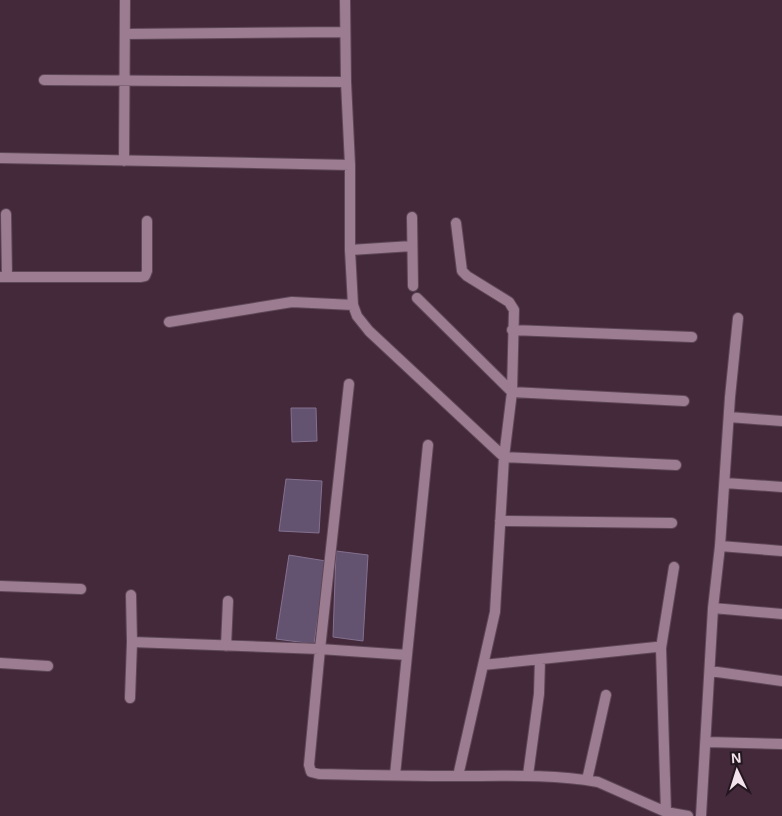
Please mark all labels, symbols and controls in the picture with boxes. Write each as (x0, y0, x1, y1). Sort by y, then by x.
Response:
north arrow (712, 746, 762, 796)
text: N (730, 750, 742, 766)

